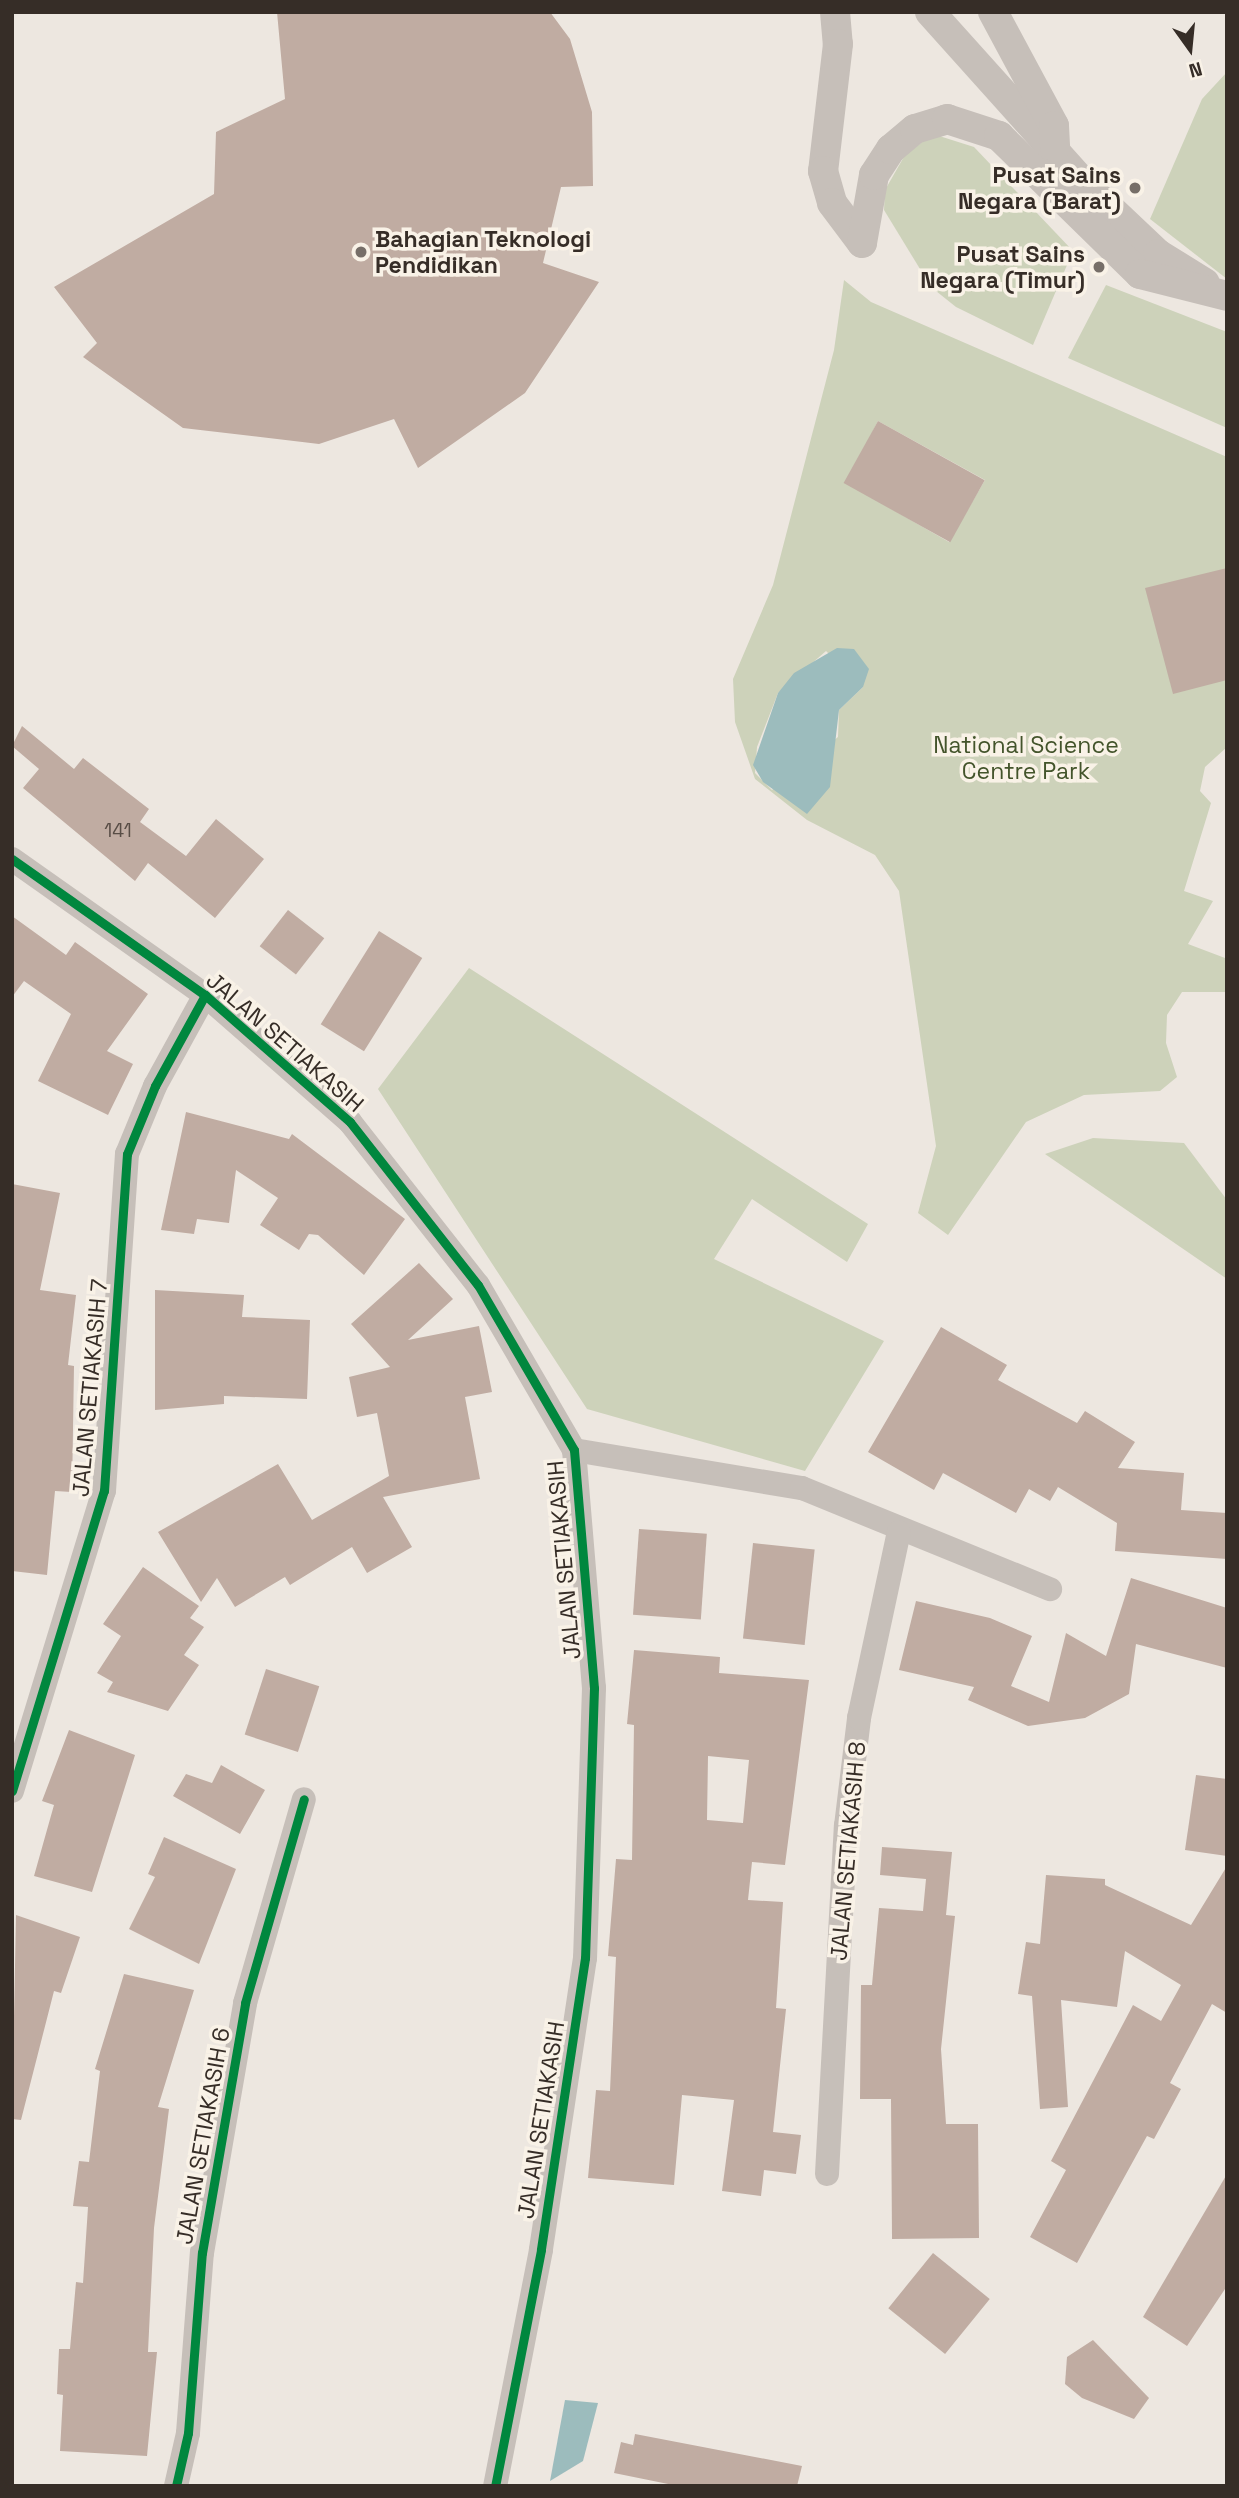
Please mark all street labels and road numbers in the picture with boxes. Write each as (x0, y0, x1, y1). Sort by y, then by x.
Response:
street label: JALAN SETIAKASIH (201, 966, 369, 1118)
street label: JALAN SETIAKASIH 7 (67, 1278, 113, 1498)
street label: JALAN SETIAKASIH (542, 1459, 586, 1661)
street label: JALAN SETIAKASIH 8 (825, 1740, 871, 1962)
street label: JALAN SETIAKASIH (512, 2019, 570, 2221)
street label: JALAN SETIAKASIH 6 (170, 2025, 236, 2247)

